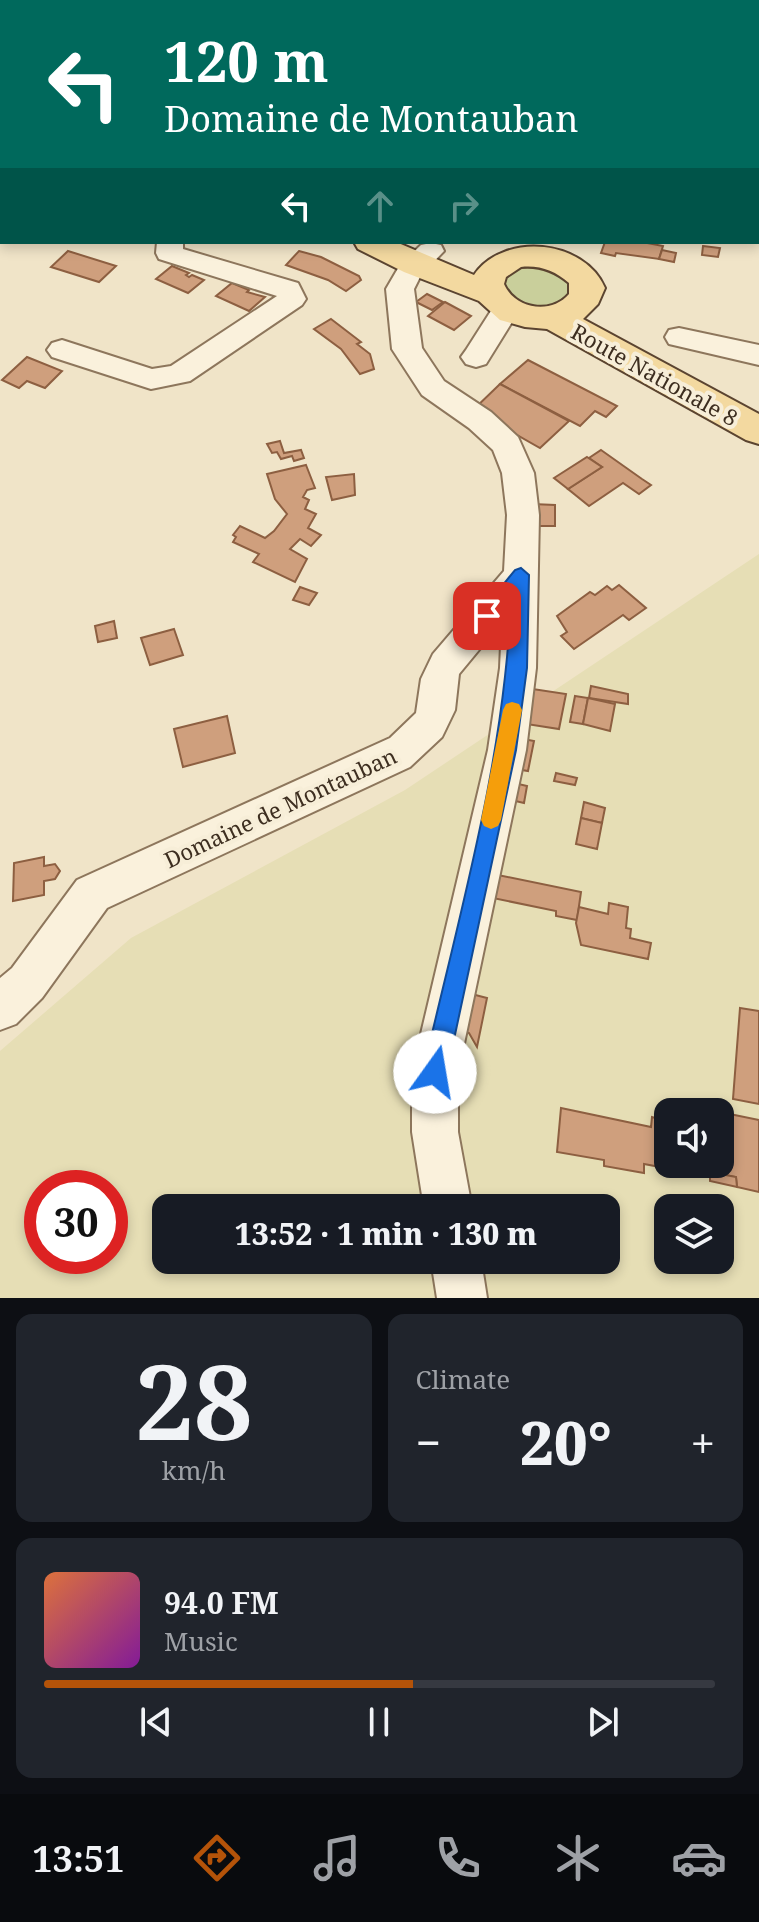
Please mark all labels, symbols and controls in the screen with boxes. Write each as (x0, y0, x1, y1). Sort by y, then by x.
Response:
text: 120 m (164, 22, 329, 98)
icon: left (32, 32, 136, 136)
text: Domaine de Montauban (164, 94, 578, 143)
icon: left (274, 184, 318, 228)
icon: ahead (358, 184, 402, 228)
icon: right (442, 184, 486, 228)
street label: Route Nationale 8 (566, 316, 744, 432)
pin (453, 582, 521, 650)
icon: arrive (465, 594, 509, 638)
street label: Domaine de Montauban (159, 740, 401, 874)
position arrow (393, 1030, 477, 1114)
map controls (654, 1098, 734, 1274)
button: sound (654, 1098, 734, 1178)
speed limit sign: 30 (24, 1170, 128, 1274)
button: layers (654, 1194, 734, 1274)
text: 13:52 · 1 min · 130 m (235, 1213, 537, 1254)
text: 28 (135, 1329, 253, 1470)
text: Climate (416, 1361, 510, 1397)
text: 20° (520, 1401, 612, 1483)
text: − (416, 1412, 441, 1472)
text: + (690, 1412, 715, 1472)
text: km/h (162, 1452, 226, 1488)
text: 94.0 FM (164, 1582, 279, 1623)
text: Music (164, 1623, 238, 1659)
icon: previous (134, 1700, 178, 1744)
icon: pause (357, 1700, 401, 1744)
icon: next (581, 1700, 625, 1744)
icon: directions (189, 1830, 245, 1886)
icon: music (309, 1830, 365, 1886)
icon: phone (430, 1830, 486, 1886)
icon: climate (550, 1830, 606, 1886)
icon: car (671, 1830, 727, 1886)
text: 13:51 (32, 1834, 125, 1883)

